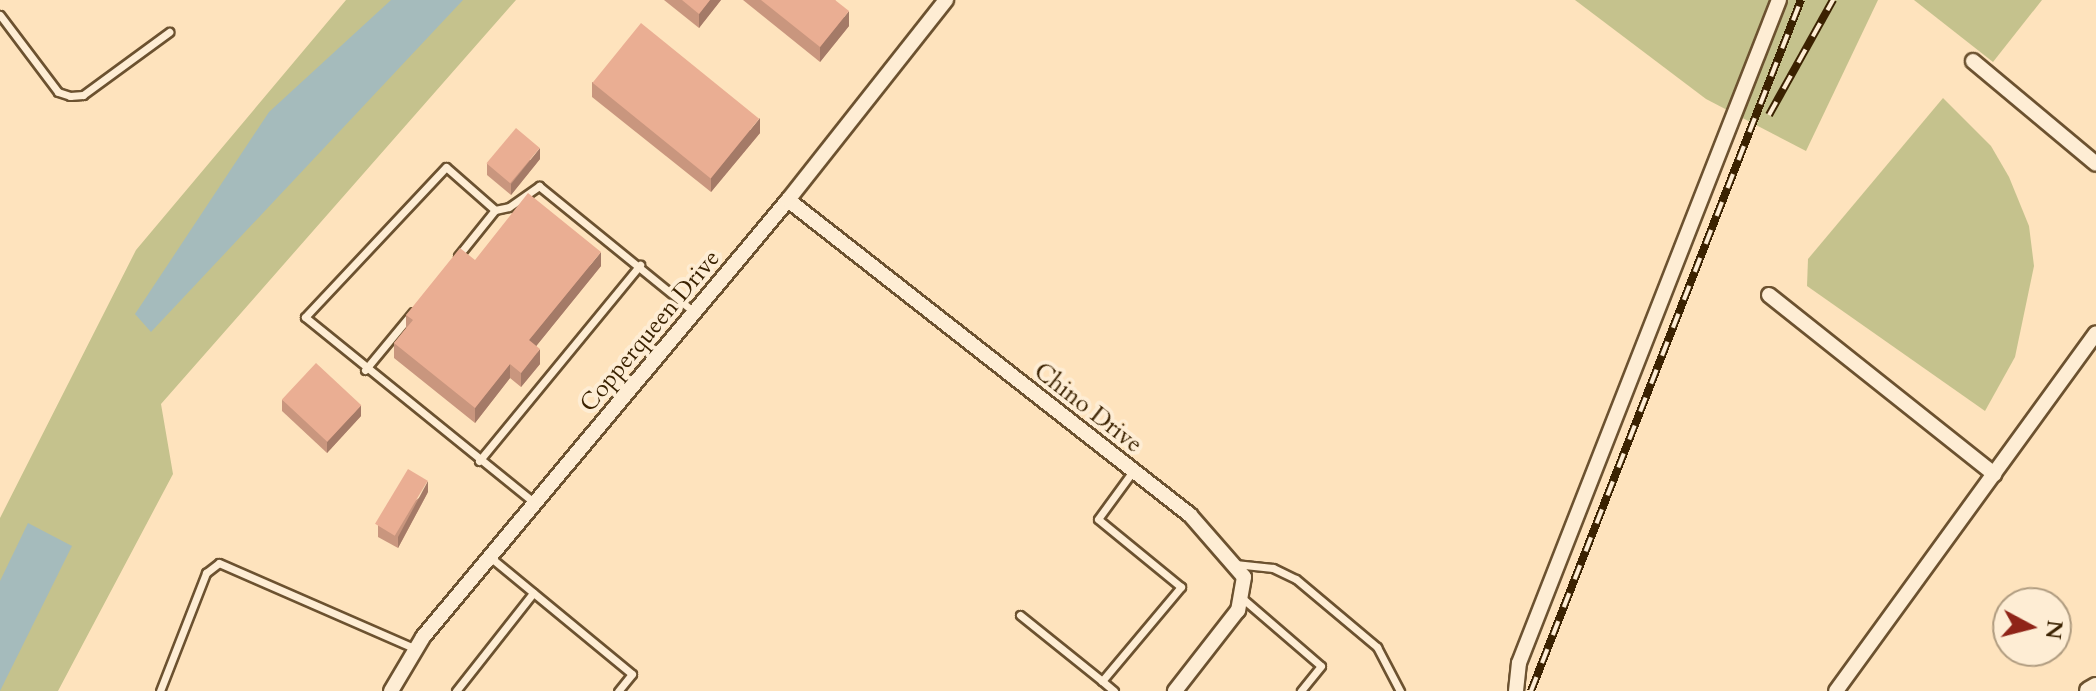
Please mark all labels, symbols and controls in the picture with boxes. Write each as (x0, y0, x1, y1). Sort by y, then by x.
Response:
street label: Copperqueen Drive (574, 244, 726, 418)
street label: Chino Drive (1028, 357, 1148, 459)
north arrow (1992, 587, 2072, 667)
text: N (2038, 618, 2070, 641)

